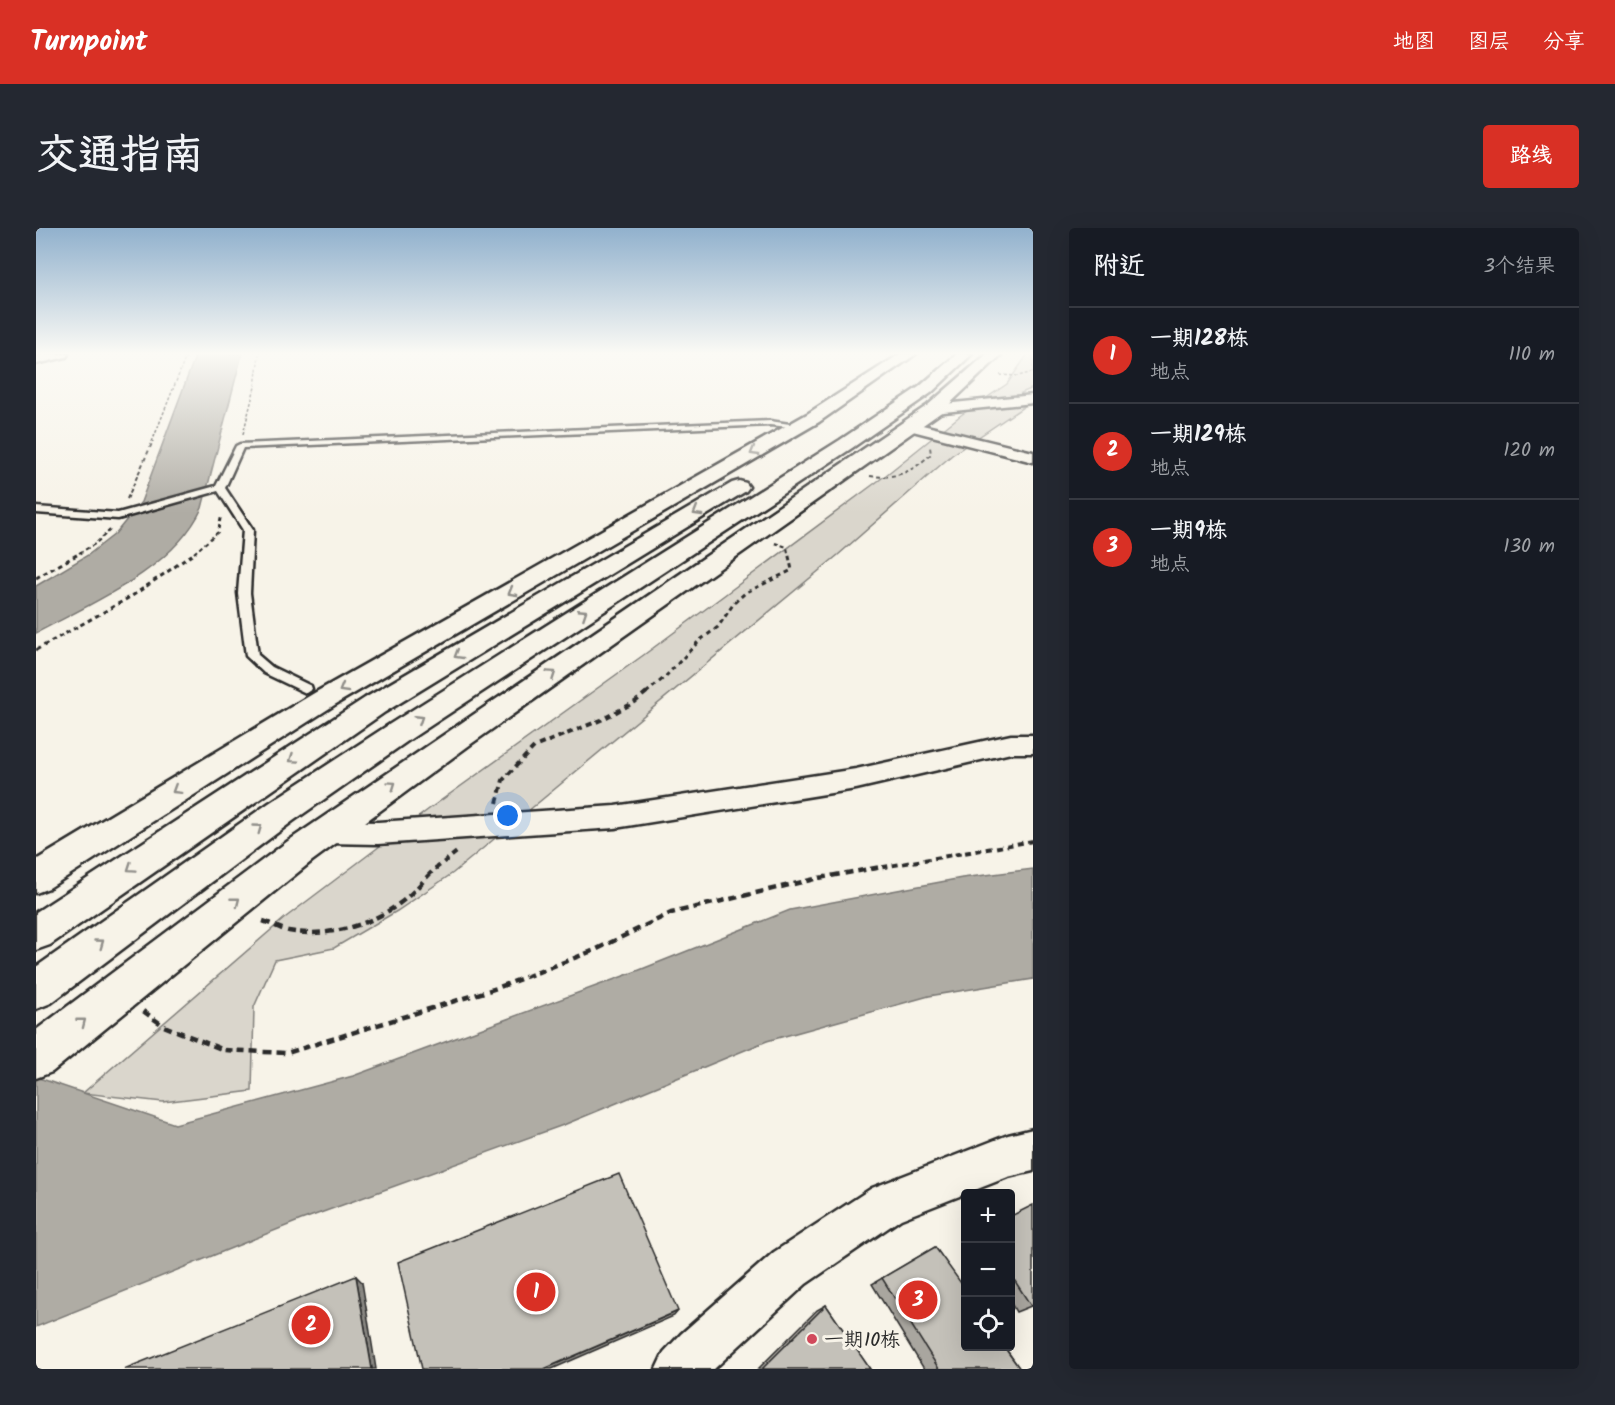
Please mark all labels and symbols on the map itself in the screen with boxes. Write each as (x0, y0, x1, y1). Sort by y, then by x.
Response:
one-way arrow (750, 445, 760, 456)
one-way arrow (693, 505, 703, 517)
one-way arrow (508, 585, 518, 596)
one-way arrow (576, 609, 587, 620)
one-way arrow (454, 648, 464, 660)
one-way arrow (546, 670, 557, 681)
one-way arrow (339, 682, 349, 693)
one-way arrow (412, 715, 423, 726)
one-way arrow (289, 752, 300, 763)
one-way arrow (386, 781, 397, 792)
one-way arrow (172, 782, 182, 794)
your location (493, 801, 522, 830)
one-way arrow (251, 825, 262, 836)
one-way arrow (127, 861, 138, 872)
one-way arrow (229, 898, 240, 909)
one-way arrow (94, 939, 105, 950)
one-way arrow (76, 1018, 87, 1029)
pin: 1 (516, 1270, 556, 1314)
pin: 3 (898, 1278, 938, 1322)
pin: 2 (292, 1302, 330, 1348)
place label: 一期10栋 (824, 1325, 900, 1357)
marker: 一期10栋 (805, 1332, 819, 1346)

